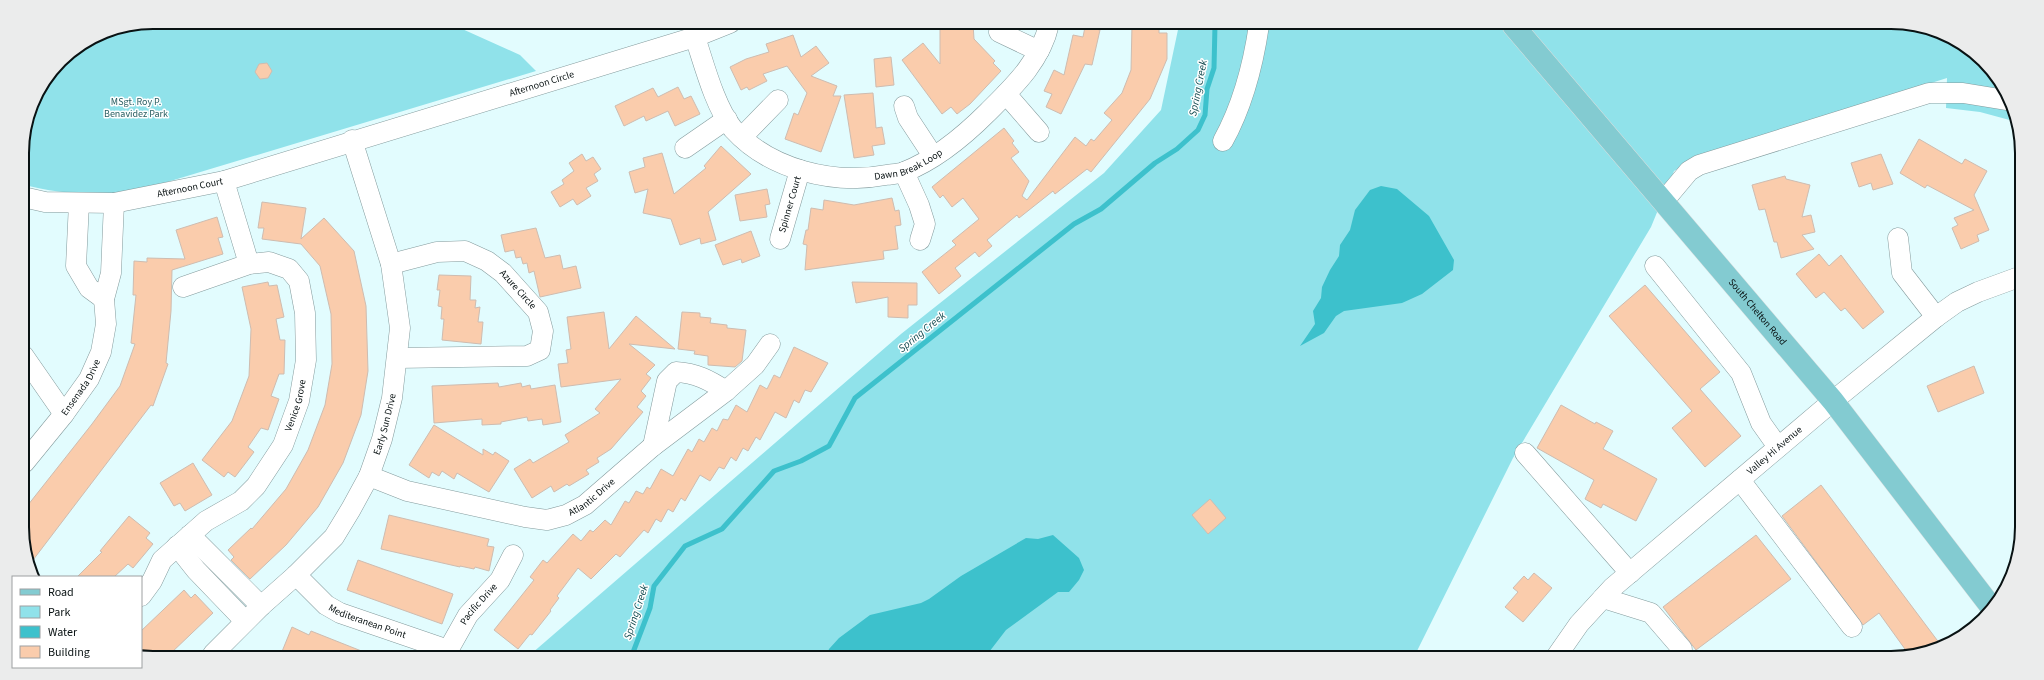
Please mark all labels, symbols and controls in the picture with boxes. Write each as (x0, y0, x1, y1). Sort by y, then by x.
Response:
water label: Spring Creek (1185, 58, 1211, 117)
street label: Afternoon Circle (508, 67, 576, 100)
park label: MSgt. Roy P. Benavidez Park (104, 95, 168, 121)
street label: Dawn Break Loop (873, 145, 946, 184)
street label: Afternoon Court (156, 174, 225, 201)
street label: Spinner Court (775, 174, 805, 234)
street label: Azure Circle (496, 267, 539, 313)
street label: South Chelton Road (1725, 276, 1790, 348)
water label: Spring Creek (895, 308, 950, 356)
street label: Ensenada Drive (58, 357, 104, 419)
street label: Venice Grove (281, 378, 310, 433)
street label: Early Sun Drive (370, 393, 399, 457)
street label: Valley Hi Avenue (1744, 423, 1805, 478)
street label: Atlantic Drive (566, 475, 618, 520)
legend (12, 576, 142, 668)
street label: Pacific Drive (457, 580, 501, 627)
water label: Spring Creek (620, 582, 652, 641)
text: Road (48, 584, 74, 601)
street label: Mediteranean Point (326, 601, 408, 642)
text: Park (48, 604, 70, 621)
text: Water (48, 624, 78, 641)
text: Building (48, 644, 90, 661)

